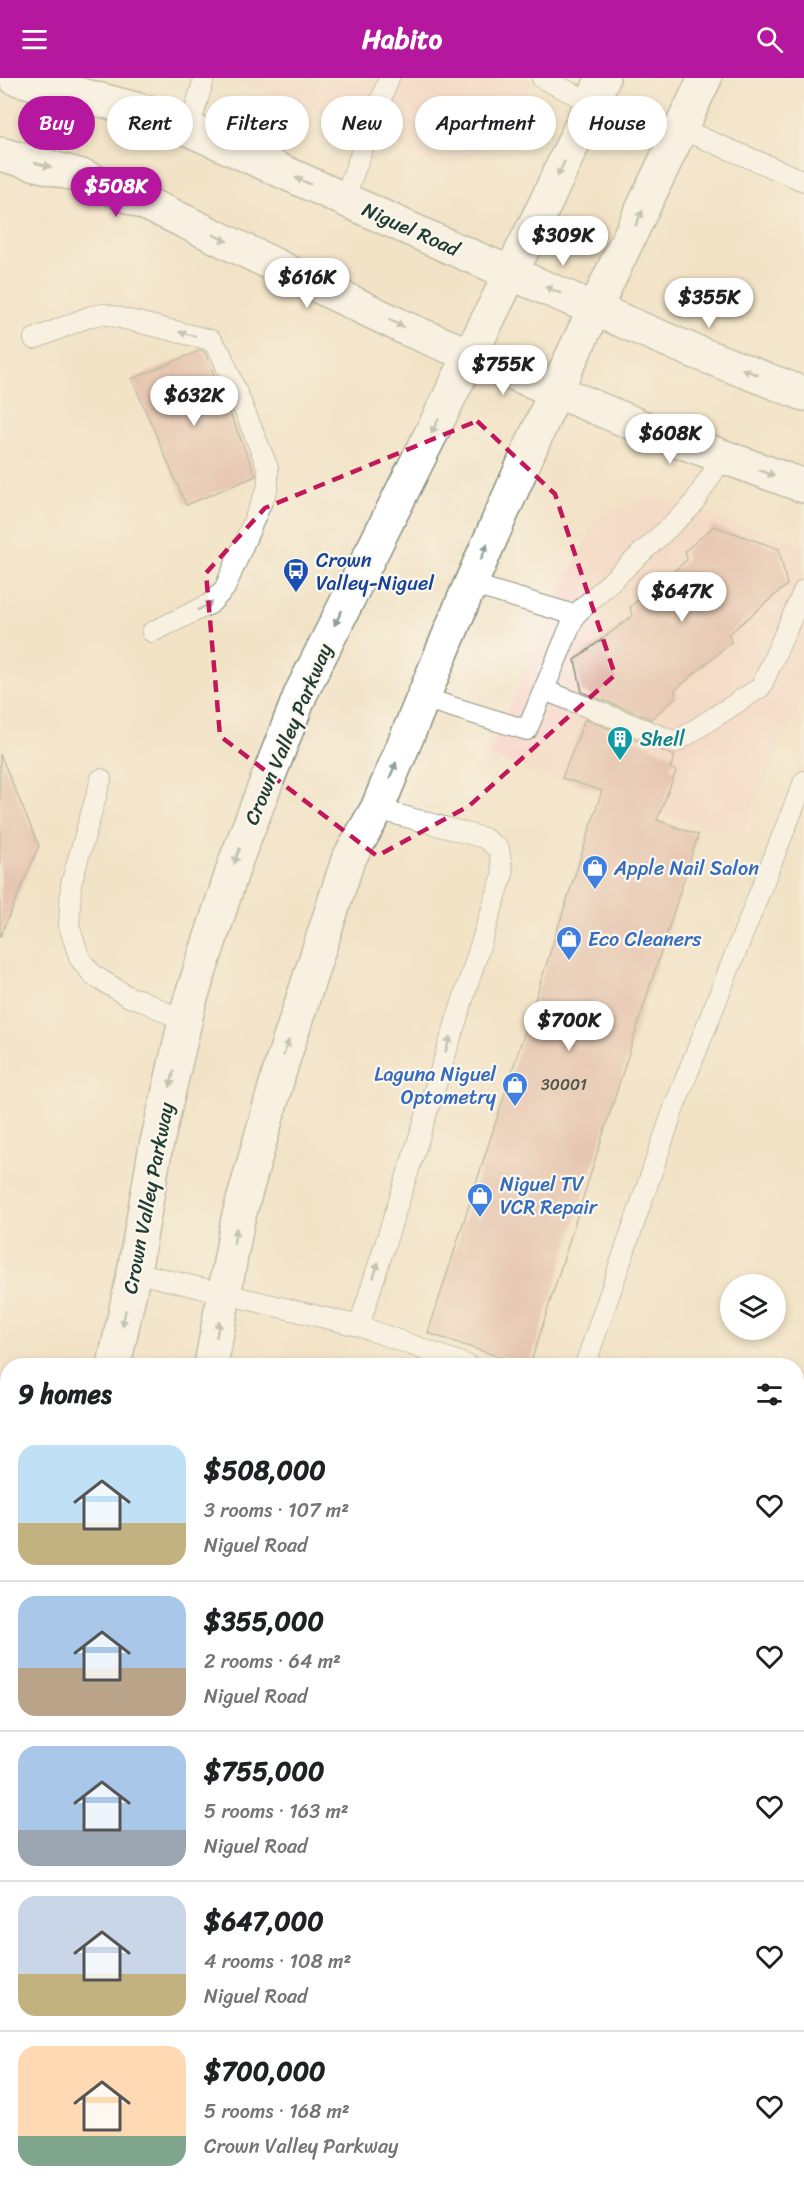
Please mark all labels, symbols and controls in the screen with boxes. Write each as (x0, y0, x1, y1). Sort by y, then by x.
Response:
text: Habito (362, 15, 442, 63)
icon: menu (18, 23, 51, 56)
icon: search (753, 23, 786, 56)
chip: Buy (18, 96, 95, 150)
chip: Rent (107, 96, 193, 150)
chip: Filters (205, 96, 309, 150)
chip: New (321, 96, 403, 150)
chip: Apartment (415, 96, 556, 150)
chip: House (568, 96, 667, 150)
one-way arrow (34, 161, 52, 171)
one-way arrow (557, 161, 566, 178)
pin: $508K (74, 167, 158, 218)
text: $508K (85, 169, 147, 204)
one-way arrow (294, 176, 312, 185)
street label: Niguel Road (356, 192, 467, 267)
one-way arrow (634, 209, 643, 226)
pin: $309K (521, 216, 605, 267)
text: $309K (532, 218, 594, 253)
one-way arrow (211, 234, 228, 243)
pin: $616K (265, 258, 349, 309)
text: $616K (279, 260, 335, 295)
pin: $355K (667, 278, 751, 329)
text: $355K (678, 280, 740, 315)
one-way arrow (544, 286, 561, 295)
one-way arrow (387, 318, 404, 328)
one-way arrow (178, 329, 196, 338)
pin: $755K (461, 345, 545, 396)
text: $755K (472, 347, 534, 382)
one-way arrow (740, 367, 758, 377)
pin: $632K (152, 376, 236, 427)
text: $632K (164, 378, 224, 413)
pin: $608K (628, 414, 712, 465)
text: $608K (639, 416, 701, 451)
one-way arrow (431, 417, 440, 434)
one-way arrow (758, 468, 776, 478)
place label: Crown Valley-Niguel (316, 543, 435, 601)
one-way arrow (480, 543, 489, 560)
bus stop icon: Crown Valley-Niguel (281, 556, 311, 594)
pin: $647K (640, 572, 724, 623)
text: $647K (652, 574, 712, 609)
one-way arrow (196, 601, 213, 612)
one-way arrow (333, 610, 343, 627)
street label: Crown Valley Parkway (234, 637, 343, 830)
place label: Shell (640, 722, 685, 757)
building icon: Shell (605, 724, 635, 762)
one-way arrow (388, 761, 398, 779)
one-way arrow (232, 847, 242, 865)
place label: Apple Nail Salon (613, 851, 759, 886)
shop icon: Apple Nail Salon (580, 853, 610, 891)
place label: Eco Cleaners (588, 922, 702, 957)
shop icon: Eco Cleaners (554, 924, 584, 962)
pin: $700K (527, 1001, 611, 1052)
text: $700K (538, 1003, 600, 1038)
one-way arrow (444, 1035, 454, 1053)
one-way arrow (282, 1039, 292, 1057)
place label: Laguna Niguel Optometry (374, 1057, 497, 1115)
one-way arrow (167, 1070, 176, 1089)
shop icon: Laguna Niguel Optometry (500, 1070, 530, 1108)
house number: 30001 (541, 1070, 587, 1099)
street label: Crown Valley Parkway (113, 1099, 184, 1297)
place label: Niguel TV VCR Repair (500, 1167, 599, 1225)
shop icon: Niguel TV VCR Repair (465, 1181, 495, 1219)
one-way arrow (231, 1226, 240, 1245)
one-way arrow (372, 1261, 381, 1279)
map controls (720, 1274, 786, 1340)
button: layers (720, 1274, 786, 1340)
one-way arrow (119, 1309, 128, 1328)
one-way arrow (214, 1320, 223, 1339)
text: 9 homes (18, 1371, 112, 1417)
icon: filters (753, 1378, 786, 1411)
text: $508,000 (204, 1447, 326, 1493)
icon: home (66, 1469, 138, 1541)
icon: heart (753, 1489, 786, 1522)
text: 3 rooms · 107 m² (204, 1493, 349, 1528)
text: Niguel Road (204, 1528, 308, 1563)
text: $355,000 (204, 1598, 324, 1644)
icon: home (66, 1620, 138, 1692)
icon: heart (753, 1640, 786, 1673)
text: 2 rooms · 64 m² (204, 1644, 341, 1679)
text: Niguel Road (204, 1679, 308, 1714)
text: $755,000 (204, 1748, 324, 1794)
icon: home (66, 1770, 138, 1842)
icon: heart (753, 1790, 786, 1823)
text: 5 rooms · 163 m² (204, 1794, 349, 1829)
text: Niguel Road (204, 1829, 308, 1864)
text: $647,000 (204, 1898, 324, 1944)
icon: home (66, 1920, 138, 1992)
icon: heart (753, 1940, 786, 1973)
text: 4 rooms · 108 m² (204, 1944, 351, 1979)
text: Niguel Road (204, 1979, 308, 2014)
text: $700,000 (204, 2048, 326, 2094)
icon: home (66, 2070, 138, 2142)
icon: heart (753, 2090, 786, 2123)
text: 5 rooms · 168 m² (204, 2094, 350, 2129)
text: Crown Valley Parkway (204, 2129, 398, 2164)

